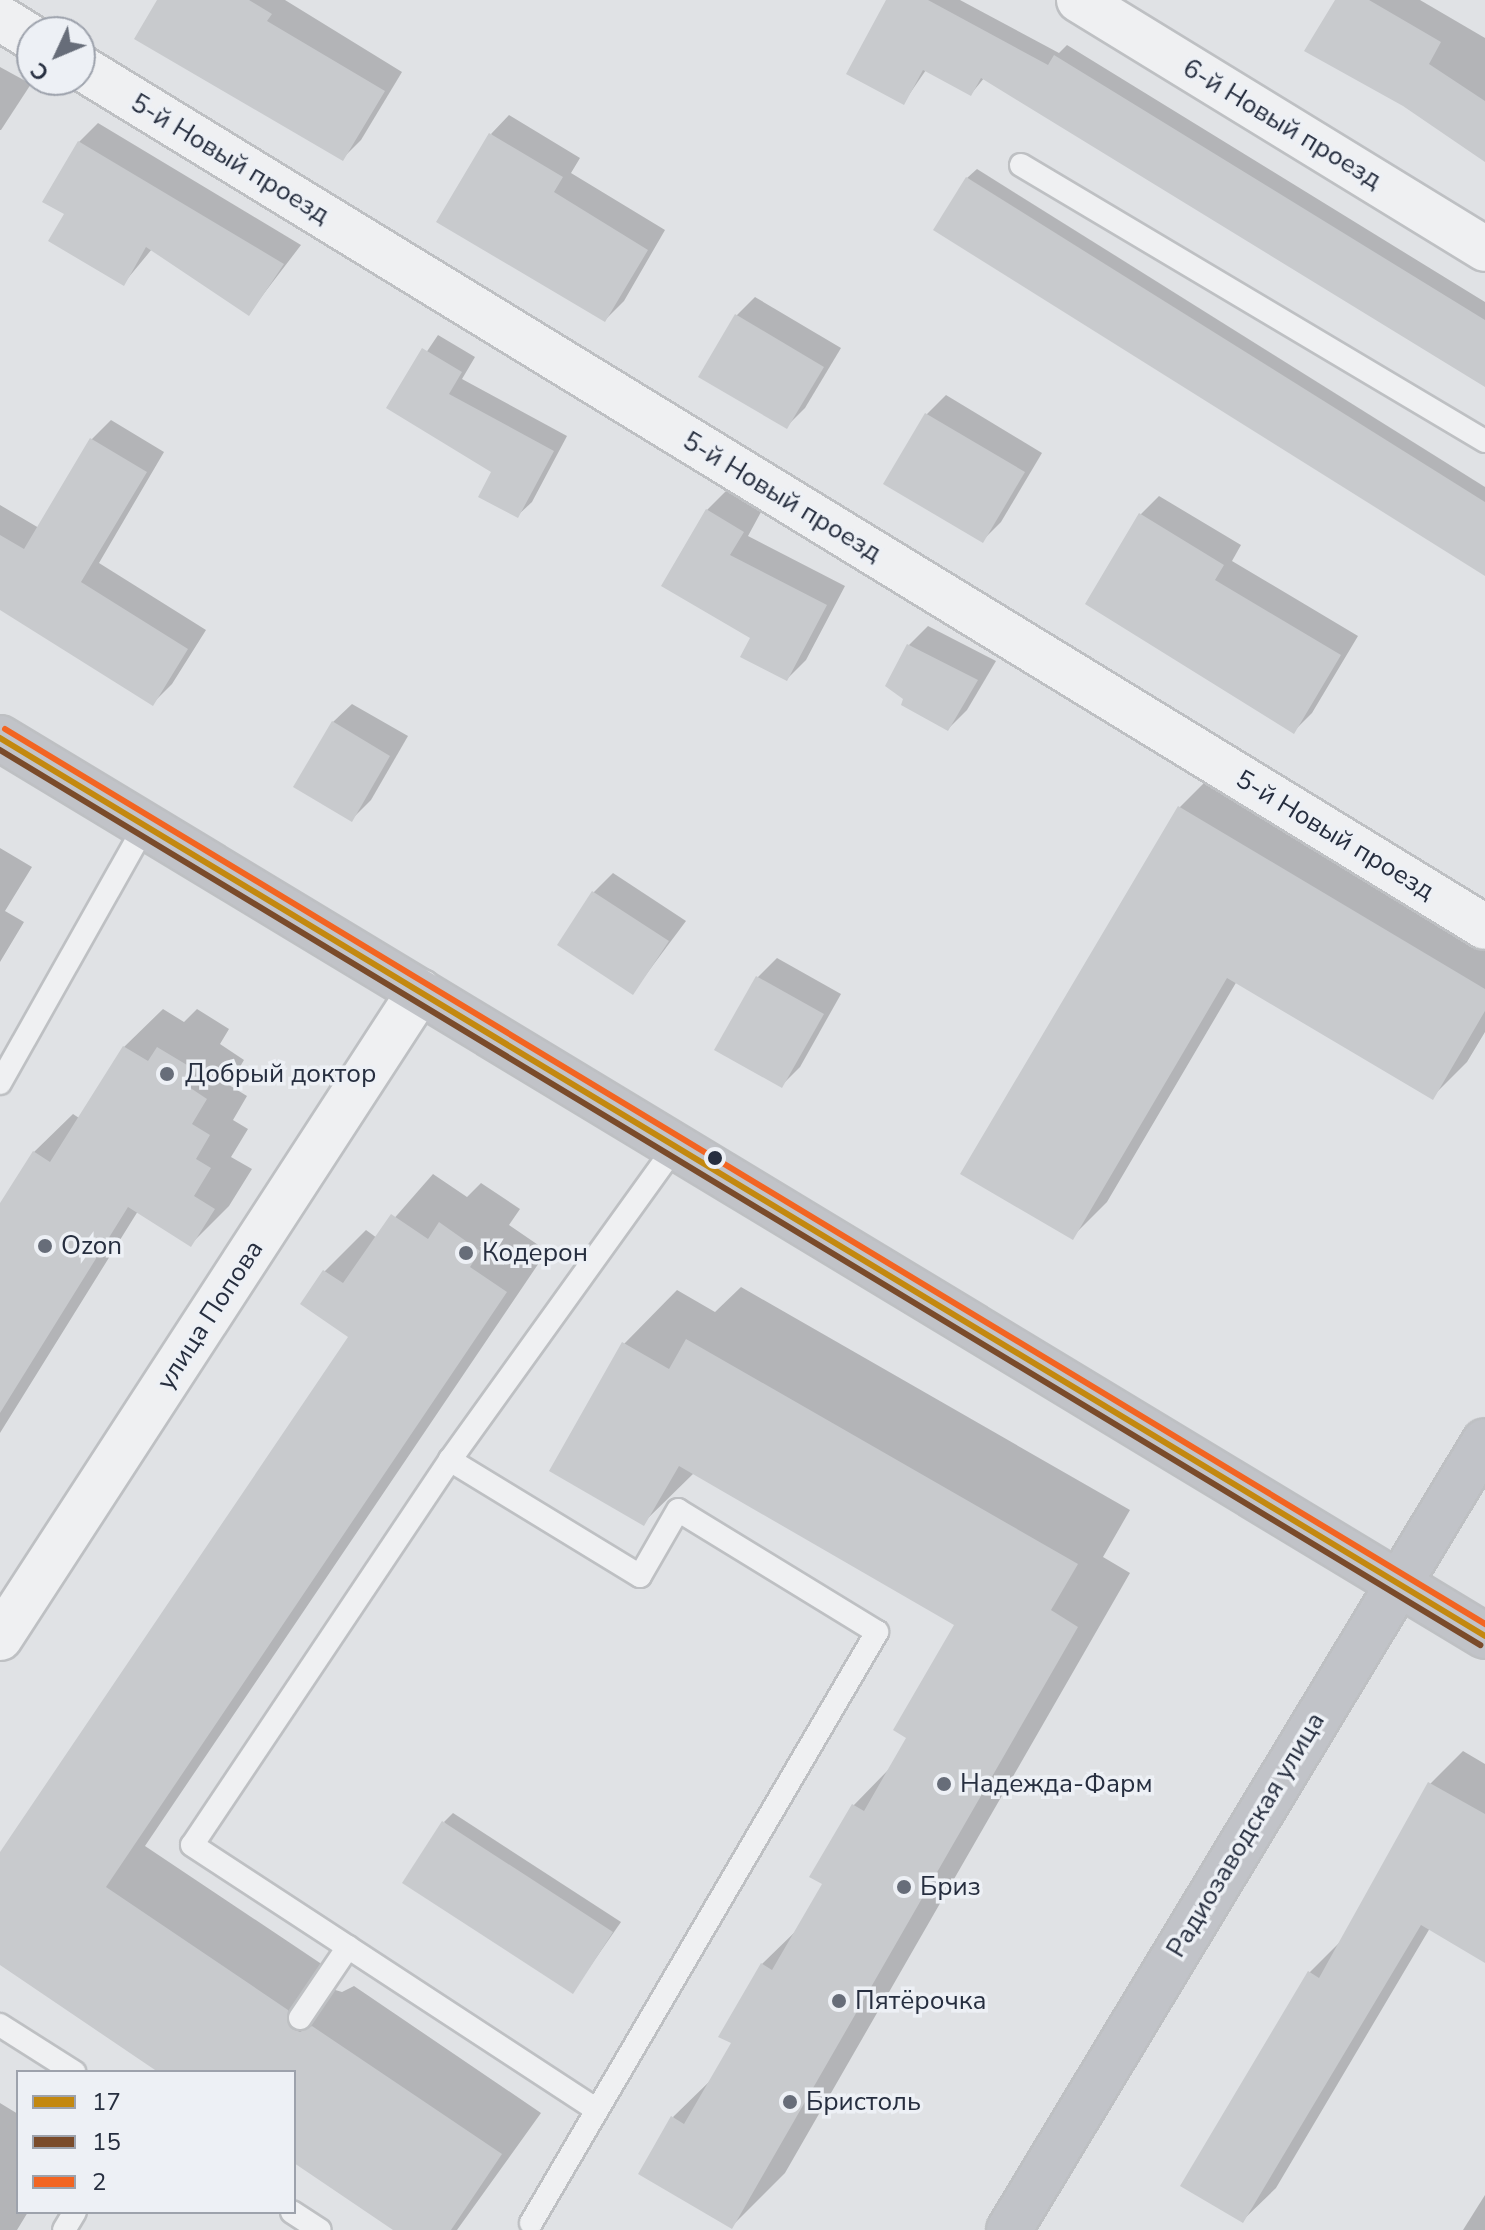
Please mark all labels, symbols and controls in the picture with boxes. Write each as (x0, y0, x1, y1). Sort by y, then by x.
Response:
north arrow (16, 16, 96, 96)
street label: 6-й Новый проезд (1177, 52, 1387, 196)
text: С (24, 55, 56, 87)
street label: 5-й Новый проезд (125, 87, 335, 231)
street label: 5-й Новый проезд (677, 425, 887, 569)
street label: 5-й Новый проезд (1230, 763, 1440, 907)
place label: Добрый доктор (185, 1058, 376, 1090)
marker: Добрый доктор (156, 1063, 178, 1085)
unlabelled marker (707, 1150, 723, 1166)
place label: Ozon (61, 1230, 122, 1262)
street label: улица Попова (150, 1235, 270, 1395)
marker: Ozon (36, 1237, 54, 1255)
place label: Кодерон (482, 1237, 588, 1269)
marker: Кодерон (457, 1244, 475, 1262)
street label: Радиозаводская улица (1161, 1707, 1331, 1963)
place label: Надежда-Фарм (960, 1768, 1153, 1800)
marker: Надежда-Фарм (935, 1775, 953, 1793)
place label: Бриз (920, 1871, 981, 1903)
marker: Бриз (895, 1878, 913, 1896)
place label: Пятёрочка (855, 1985, 986, 2017)
marker: Пятёрочка (830, 1992, 848, 2010)
legend (16, 2070, 296, 2214)
text: 17 (92, 2086, 121, 2118)
place label: Бристоль (806, 2086, 921, 2118)
marker: Бристоль (781, 2093, 799, 2111)
text: 15 (92, 2126, 121, 2158)
text: 2 (92, 2166, 106, 2198)

